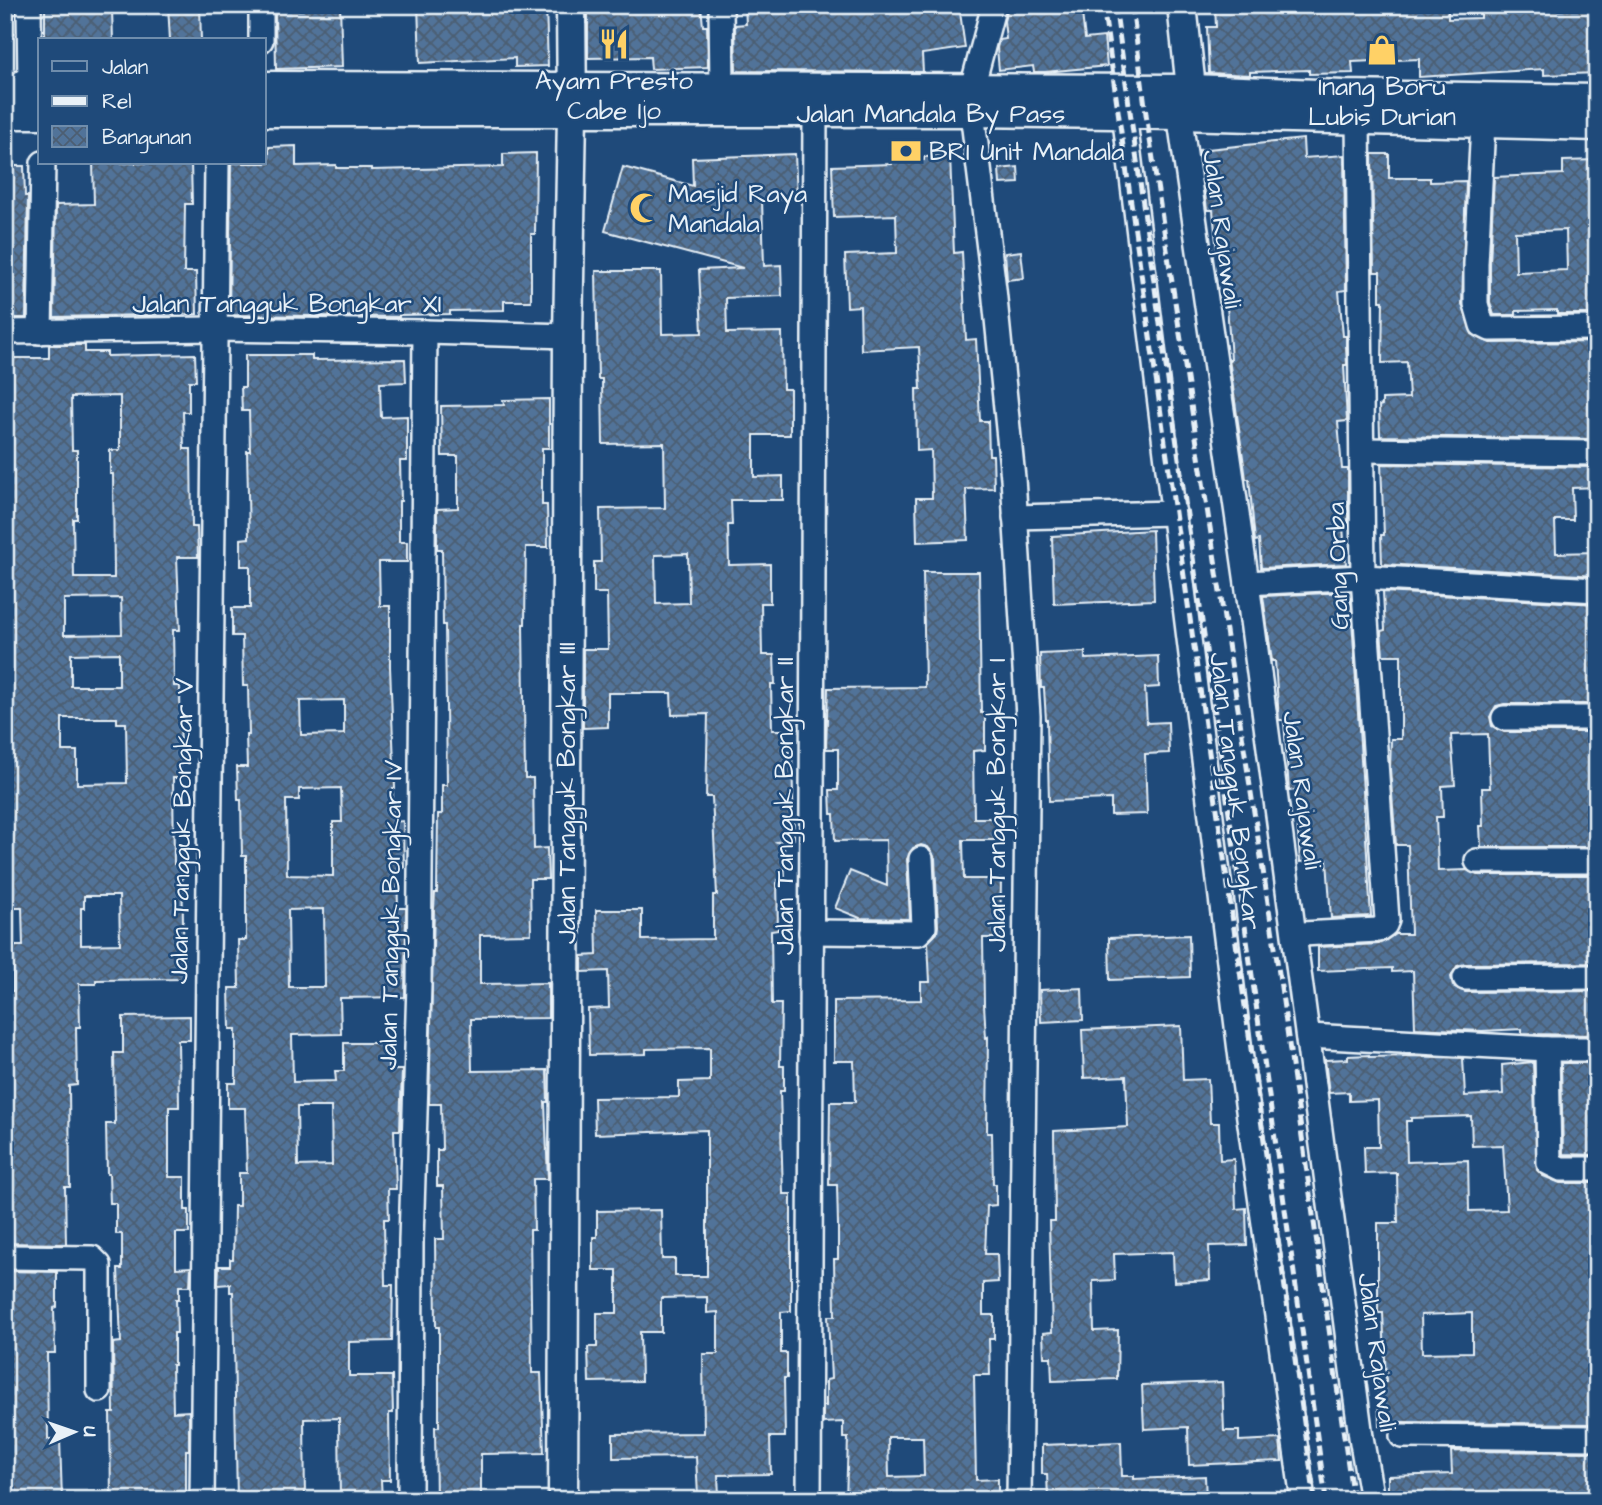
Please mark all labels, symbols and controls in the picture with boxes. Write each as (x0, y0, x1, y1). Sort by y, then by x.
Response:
restaurant icon: Ayam Presto Cabe Ijo (597, 27, 631, 61)
shop icon: Inang Boru Lubis Durian (1365, 33, 1399, 67)
legend (38, 38, 266, 164)
text: Jalan (102, 53, 148, 82)
place label: Ayam Presto Cabe Ijo (535, 63, 693, 129)
place label: Inang Boru Lubis Durian (1308, 69, 1456, 135)
text: Rel (102, 87, 132, 116)
street label: Jalan Mandala By Pass (797, 96, 1065, 134)
text: Bangunan (102, 123, 191, 154)
bank icon: BRI Unit Mandala (889, 134, 923, 168)
place label: BRI Unit Mandala (929, 134, 1124, 170)
street label: Jalan Rajawali (1193, 148, 1251, 311)
place label: Masjid Raya Mandala (668, 176, 807, 242)
mosque icon: Masjid Raya Mandala (628, 191, 662, 225)
street label: Jalan Tangguk Bongkar XI (132, 286, 442, 324)
street label: Gang Orba (1318, 501, 1360, 630)
street label: Jalan Tangguk Bongkar III (549, 642, 587, 944)
street label: Jalan Tangguk Bongkar (1198, 650, 1270, 932)
street label: Jalan Tangguk Bongkar II (767, 657, 805, 955)
street label: Jalan Tangguk Bongkar I (979, 658, 1017, 952)
street label: Jalan Tangguk Bongkar V (161, 678, 205, 984)
street label: Jalan Rajawali (1273, 709, 1331, 872)
street label: Jalan Tangguk Bongkar IV (370, 760, 414, 1070)
street label: Jalan Rajawali (1348, 1271, 1406, 1434)
north arrow (38, 1396, 108, 1466)
text: U (76, 1426, 103, 1438)

